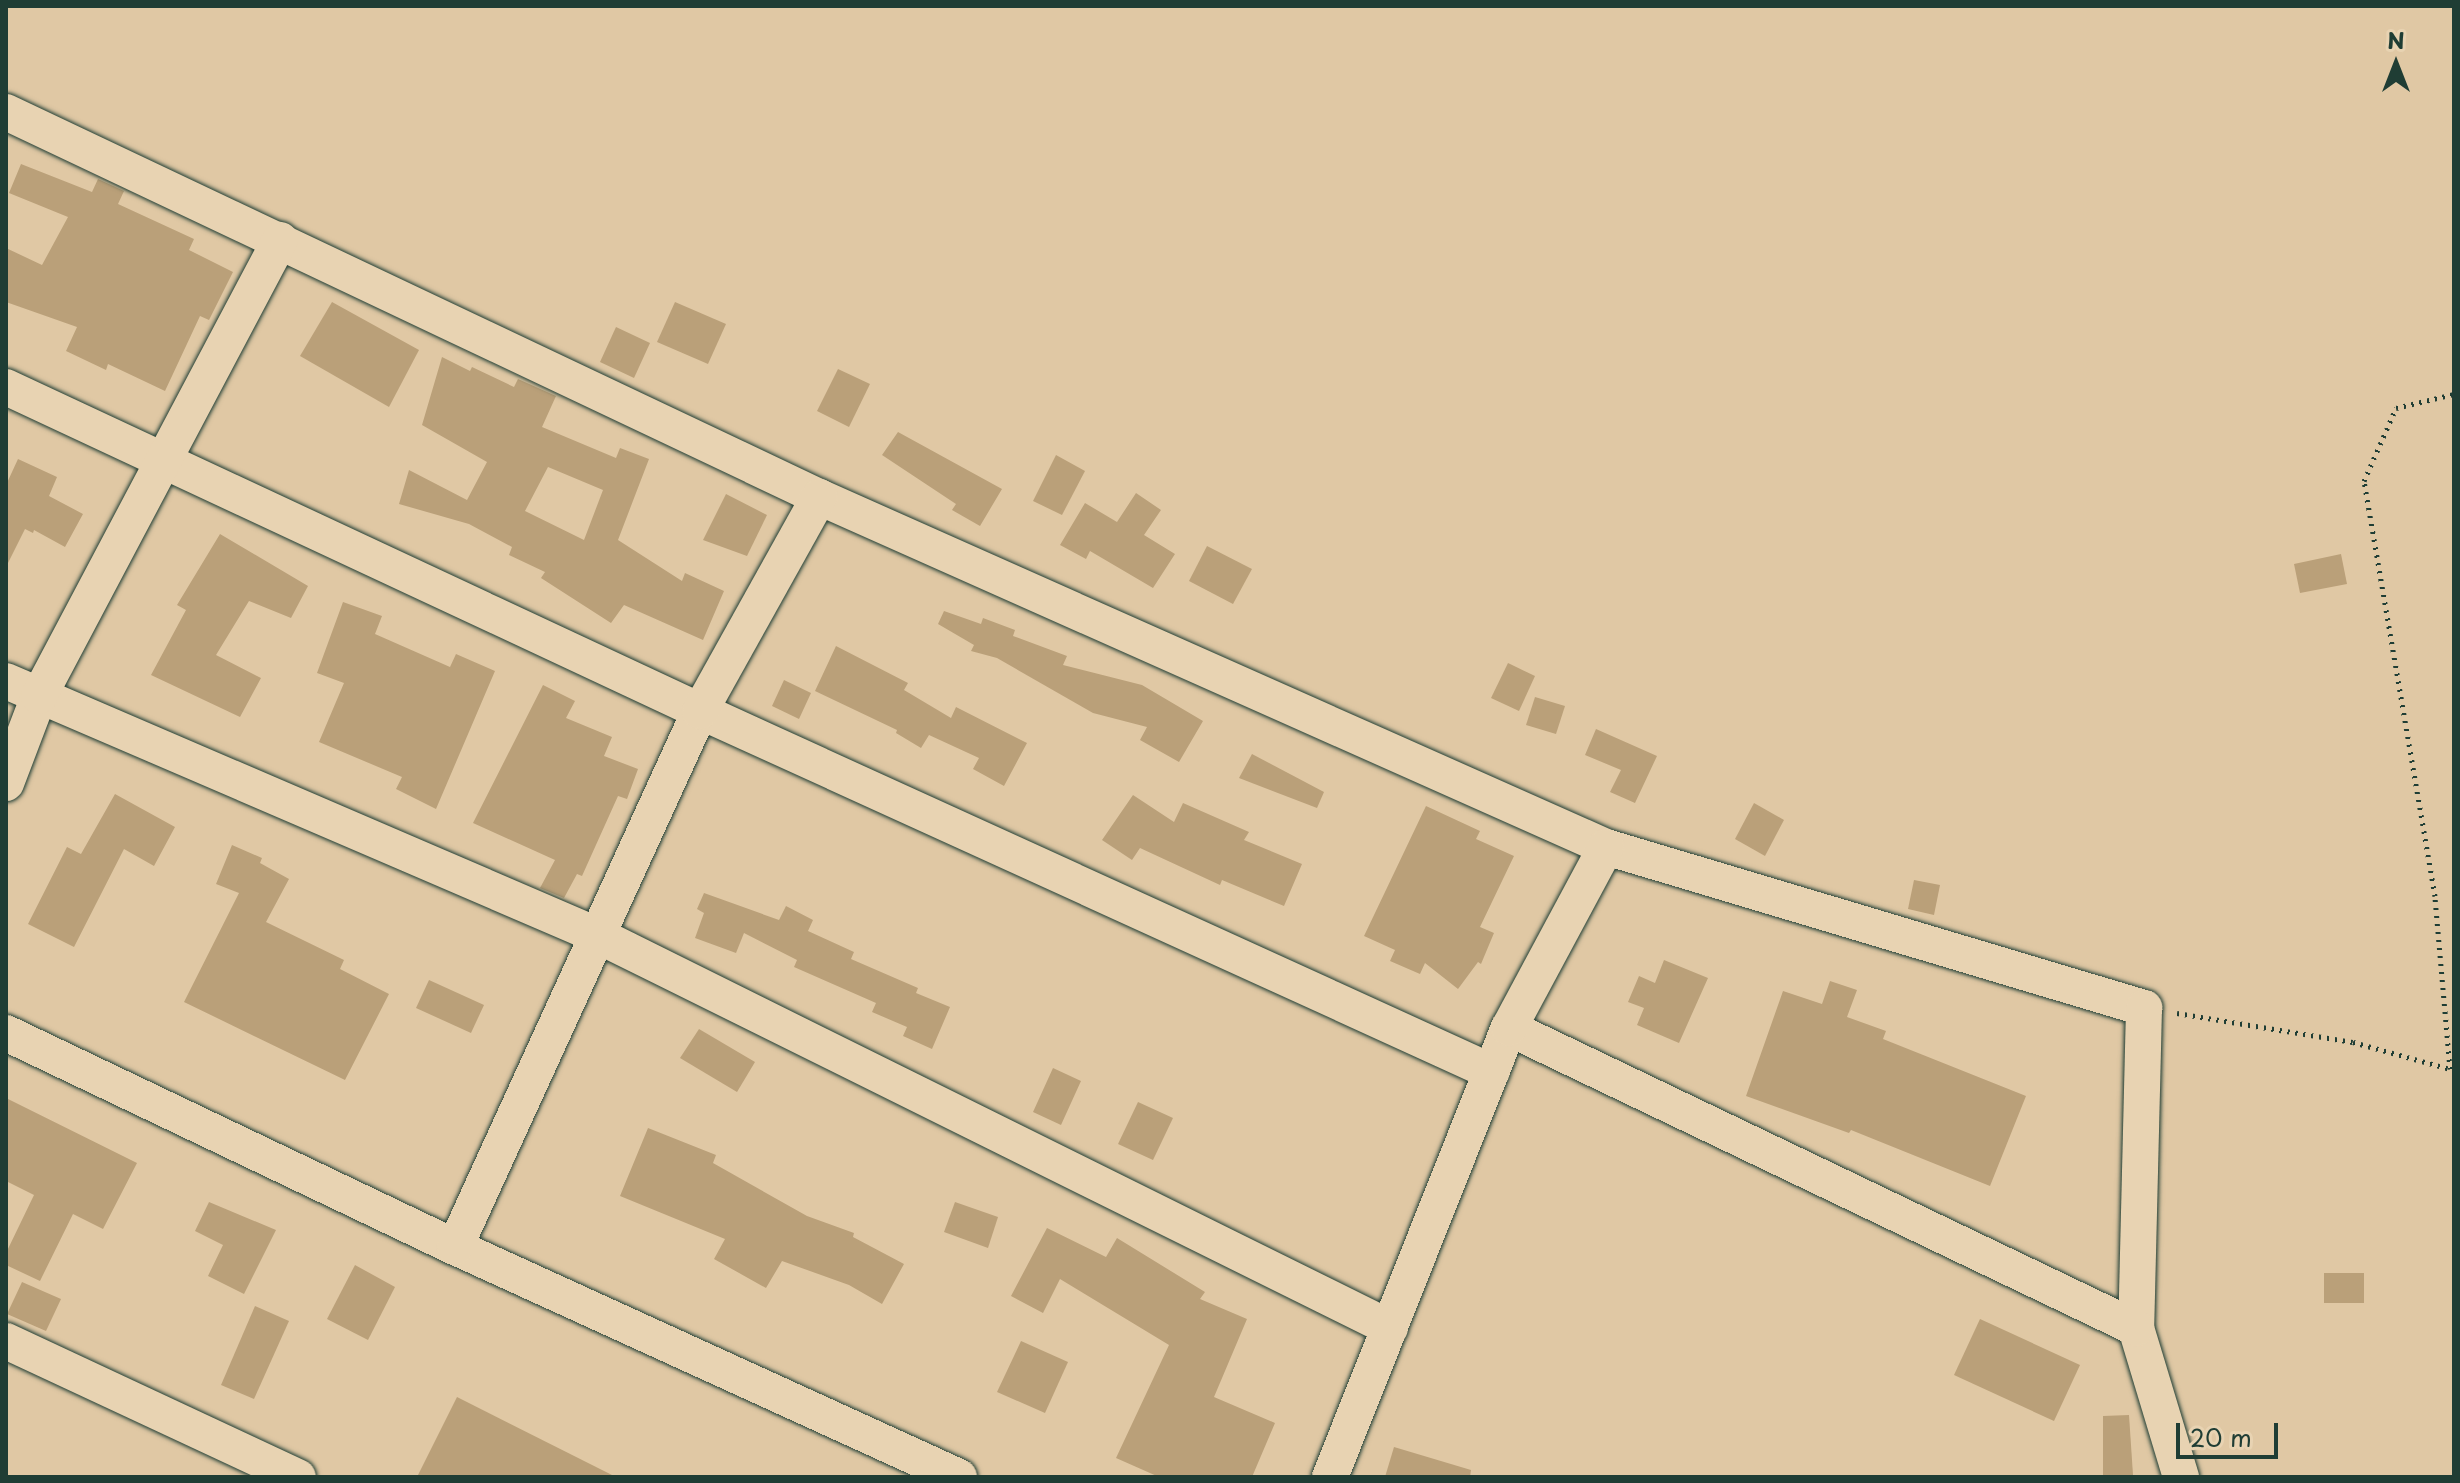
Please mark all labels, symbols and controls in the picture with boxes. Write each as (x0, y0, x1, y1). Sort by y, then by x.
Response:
text: N (2387, 23, 2405, 56)
north arrow (2356, 24, 2436, 104)
scale bar (2180, 1407, 2282, 1457)
text: 20 m (2190, 1419, 2252, 1455)

